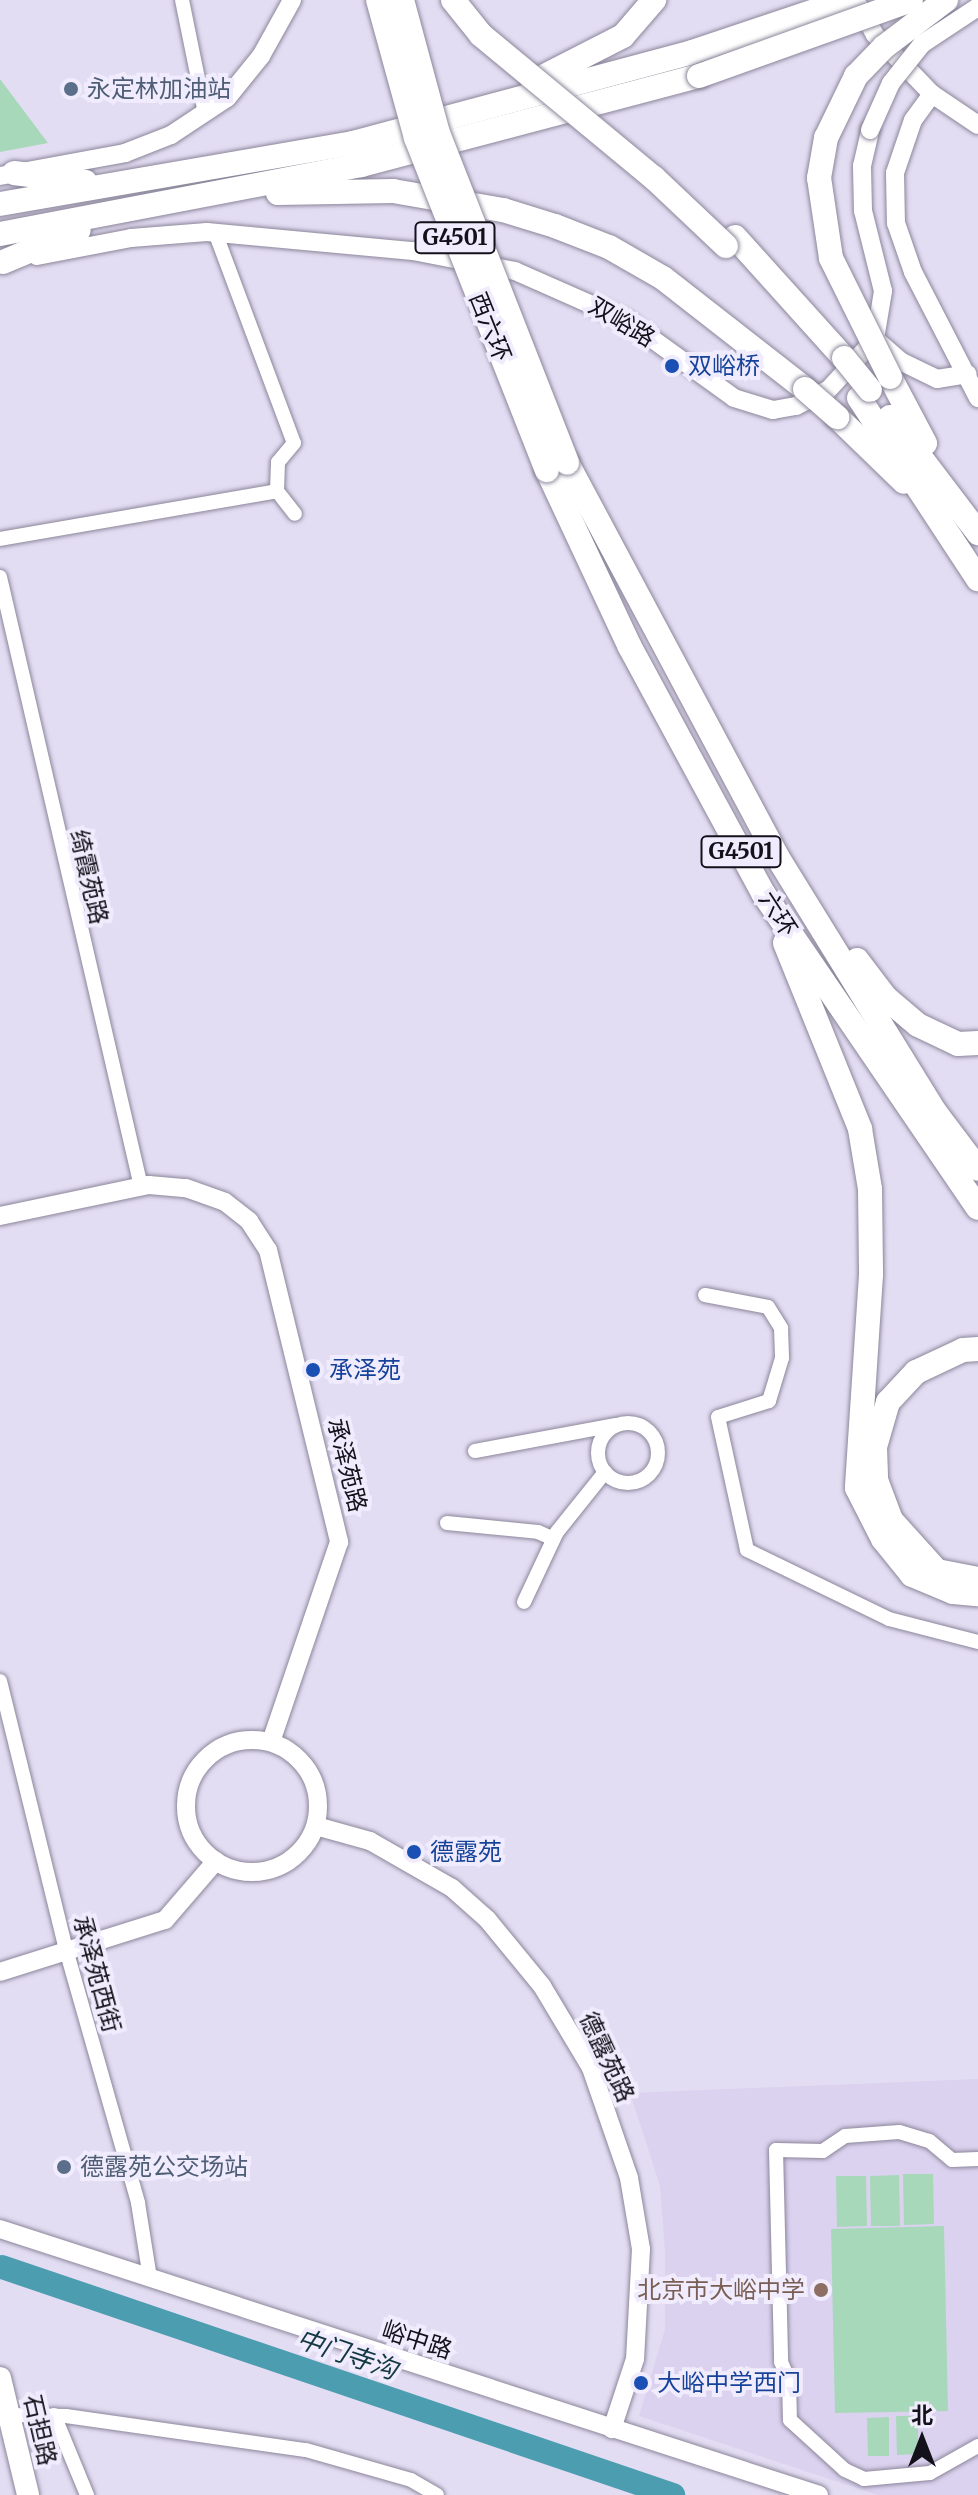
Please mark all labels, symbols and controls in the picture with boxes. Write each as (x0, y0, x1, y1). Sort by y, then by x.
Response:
place label: 永定林加油站 (87, 75, 231, 103)
marker: 永定林加油站 (62, 80, 80, 98)
road number: G4501 (413, 220, 497, 256)
street label: 西六环 (463, 288, 517, 366)
street label: 双峪路 (584, 291, 660, 353)
place label: 双峪桥 (688, 352, 760, 380)
marker: 双峪桥 (663, 357, 681, 375)
street label: 绮霞苑路 (64, 827, 114, 927)
road number: G4501 (699, 834, 783, 870)
street label: 六环 (753, 886, 803, 942)
place label: 承泽苑 (329, 1356, 401, 1384)
marker: 承泽苑 (304, 1361, 322, 1379)
street label: 承泽苑路 (321, 1415, 373, 1515)
place label: 德露苑 (430, 1838, 502, 1866)
marker: 德露苑 (405, 1843, 423, 1861)
street label: 承泽苑西街 (68, 1912, 126, 2036)
street label: 德露苑路 (574, 2007, 640, 2107)
place label: 德露苑公交场站 (80, 2153, 248, 2181)
marker: 德露苑公交场站 (55, 2158, 73, 2176)
place label: 北京市大峪中学 (637, 2276, 805, 2304)
marker: 北京市大峪中学 (812, 2281, 830, 2299)
street label: 峪中路 (378, 2315, 456, 2365)
water label: 中门寺沟 (293, 2322, 401, 2386)
place label: 大峪中学西门 (657, 2369, 801, 2397)
marker: 大峪中学西门 (632, 2374, 650, 2392)
street label: 石担路 (18, 2392, 62, 2468)
north arrow (882, 2399, 962, 2479)
text: 北 (911, 2401, 933, 2429)

